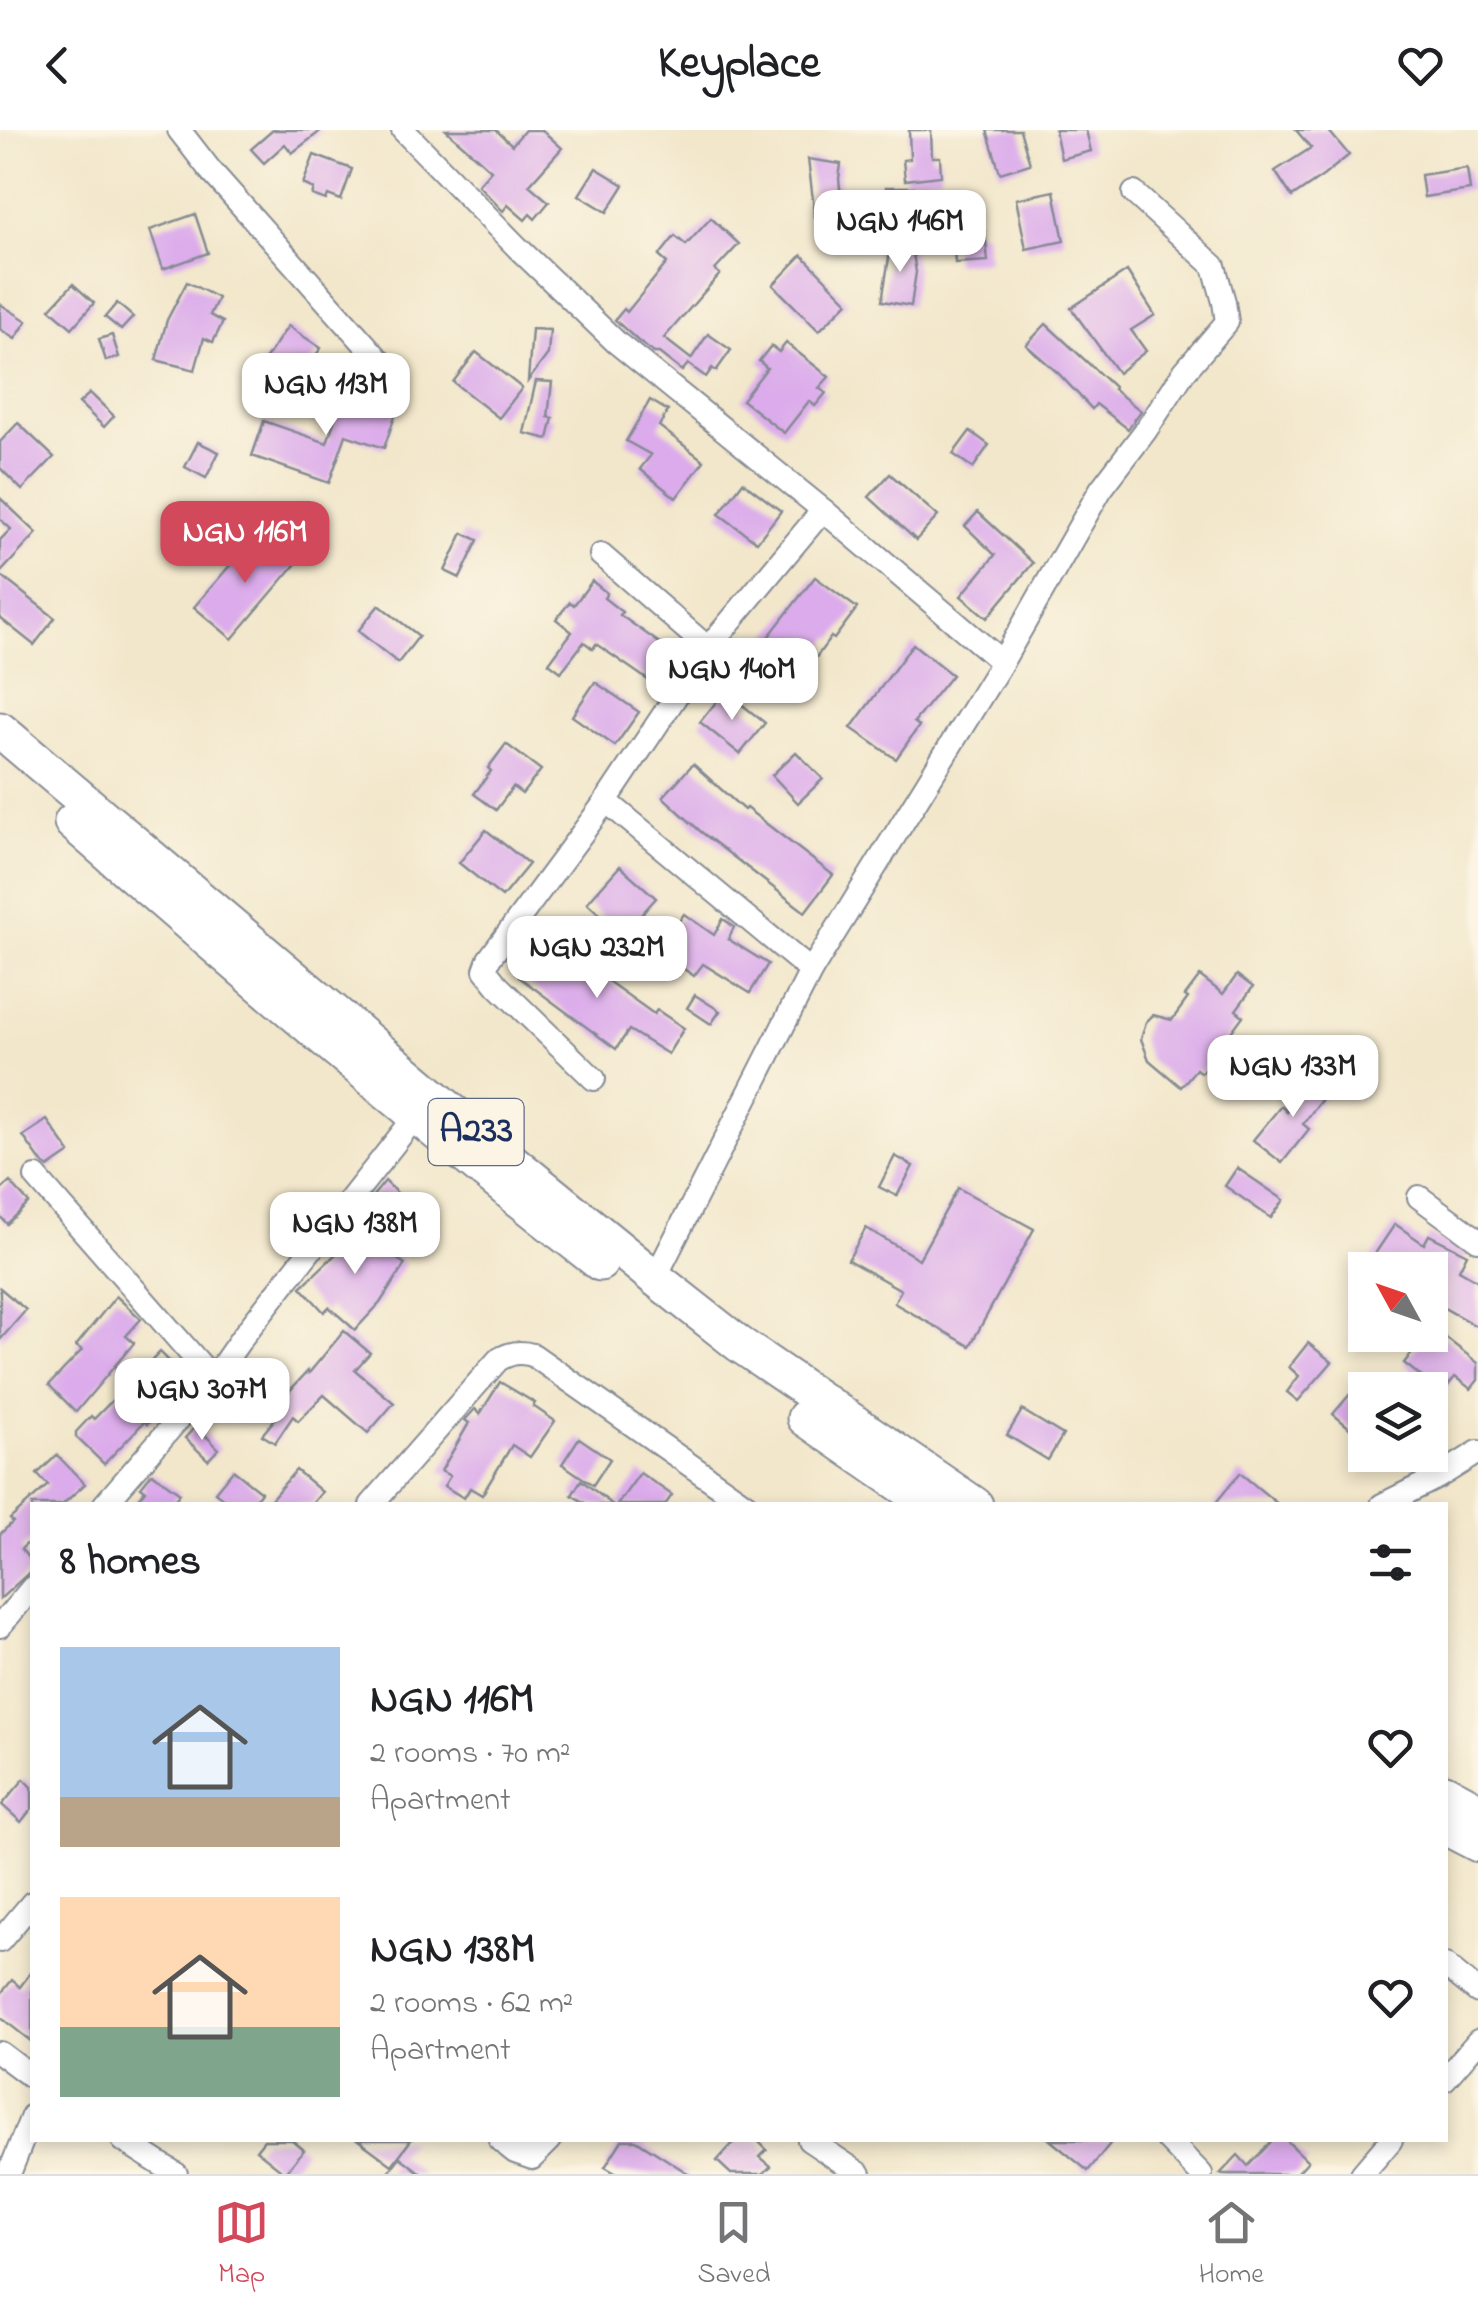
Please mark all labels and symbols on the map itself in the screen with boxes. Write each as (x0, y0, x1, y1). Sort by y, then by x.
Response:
pin: NGN 146M (797, 190, 1003, 275)
pin: NGN 113M (223, 353, 429, 438)
pin: NGN 116M (142, 501, 348, 586)
pin: NGN 140M (629, 638, 835, 723)
pin: NGN 232M (494, 916, 700, 1001)
pin: NGN 133M (1190, 1035, 1396, 1120)
road number: A233 (428, 1099, 524, 1165)
pin: NGN 138M (252, 1192, 458, 1277)
north arrow (1348, 1252, 1448, 1352)
pin: NGN 307M (99, 1358, 305, 1443)

